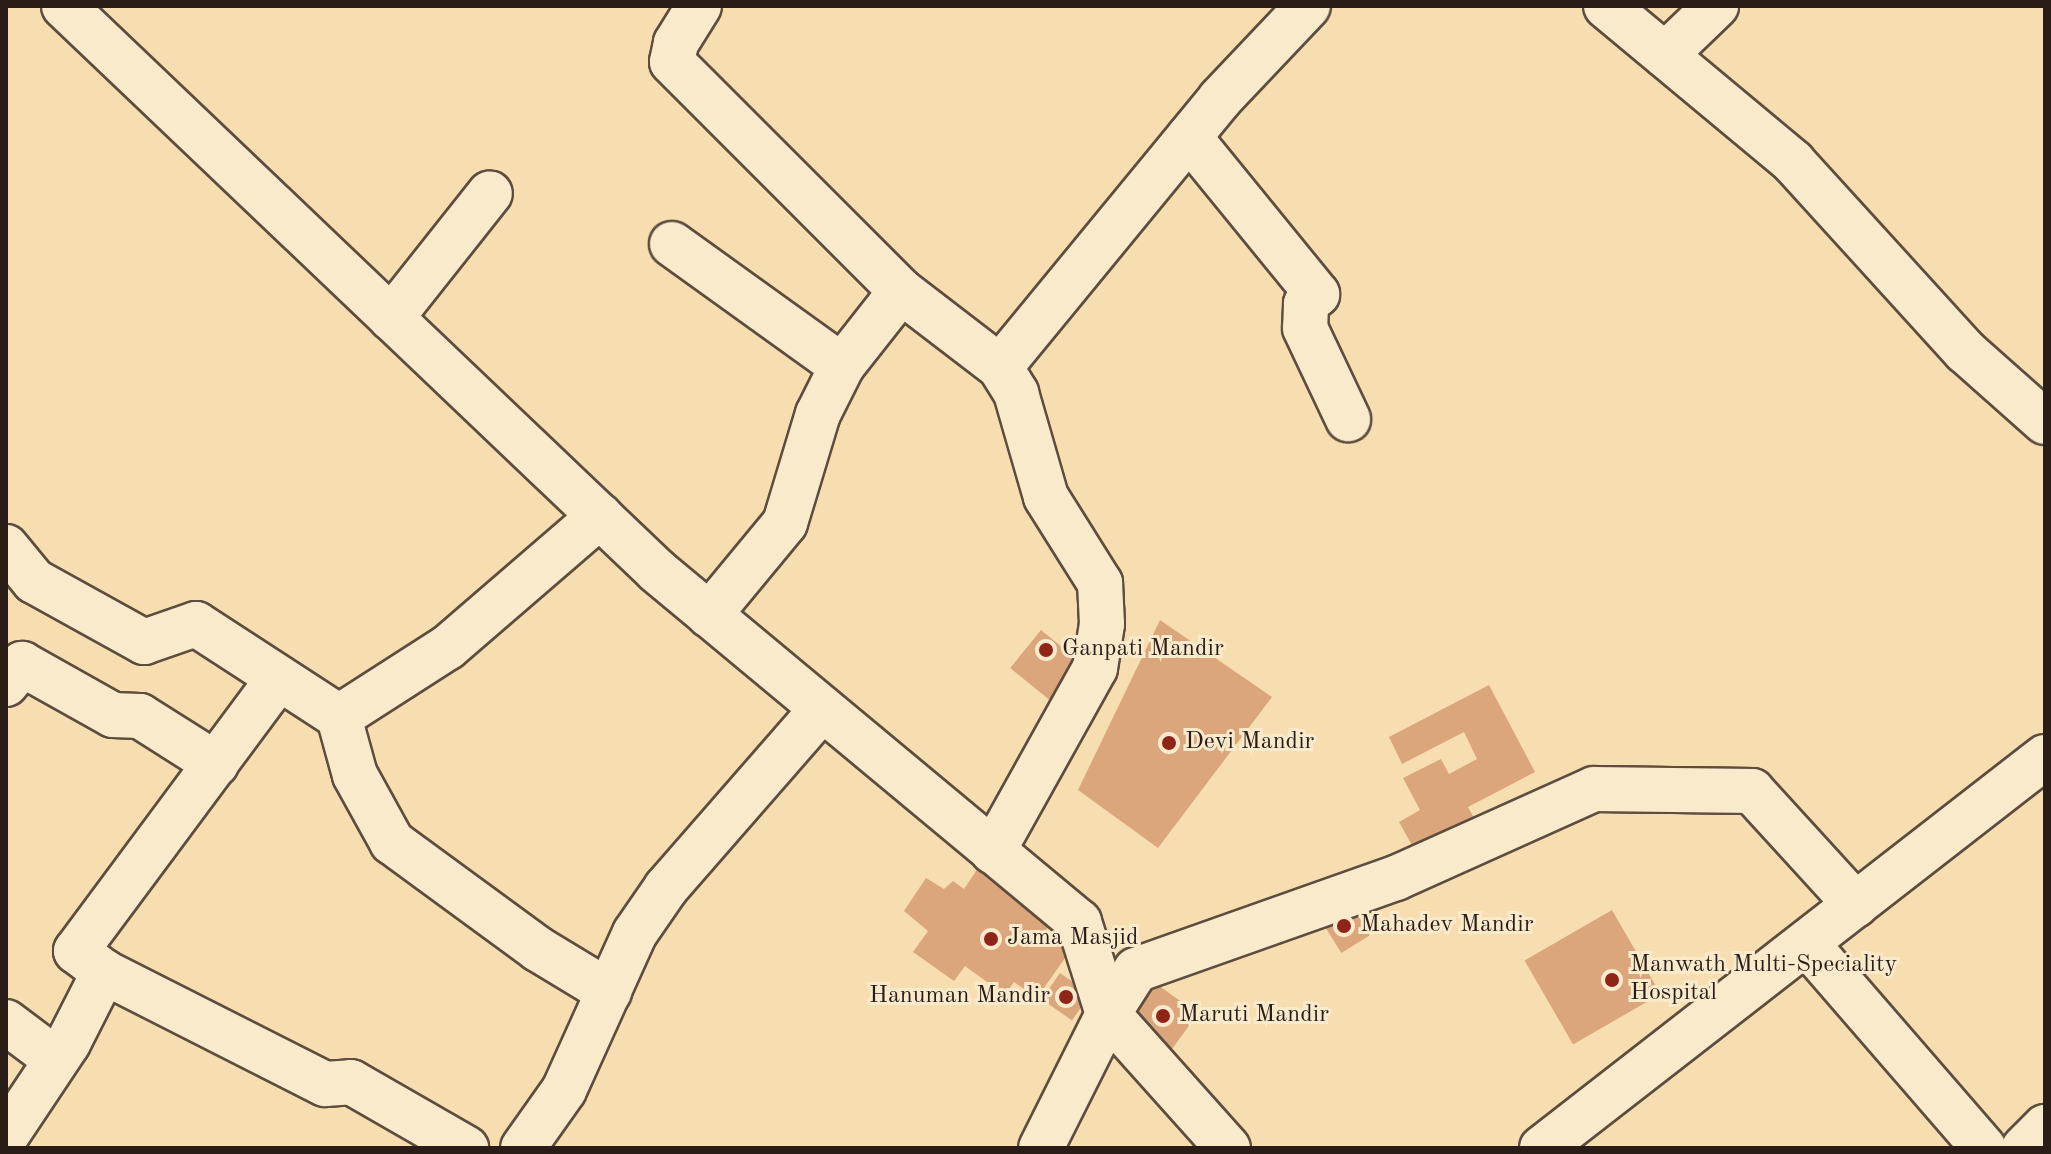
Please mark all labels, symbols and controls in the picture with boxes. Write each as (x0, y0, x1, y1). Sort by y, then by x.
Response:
place label: Ganpati Mandir (1062, 636, 1224, 664)
marker: Ganpati Mandir (1037, 641, 1055, 659)
place label: Devi Mandir (1185, 729, 1314, 757)
marker: Devi Mandir (1160, 734, 1178, 752)
place label: Mahadev Mandir (1360, 912, 1534, 940)
marker: Mahadev Mandir (1335, 917, 1353, 935)
place label: Jama Masjid (1007, 925, 1139, 953)
marker: Jama Masjid (982, 930, 1000, 948)
place label: Manwath Multi-Speciality Hospital (1630, 952, 1897, 1008)
marker: Manwath Multi-Speciality Hospital (1601, 969, 1623, 991)
place label: Hanuman Mandir (869, 983, 1050, 1011)
marker: Hanuman Mandir (1057, 988, 1075, 1006)
place label: Maruti Mandir (1179, 1002, 1329, 1030)
marker: Maruti Mandir (1154, 1007, 1172, 1025)

